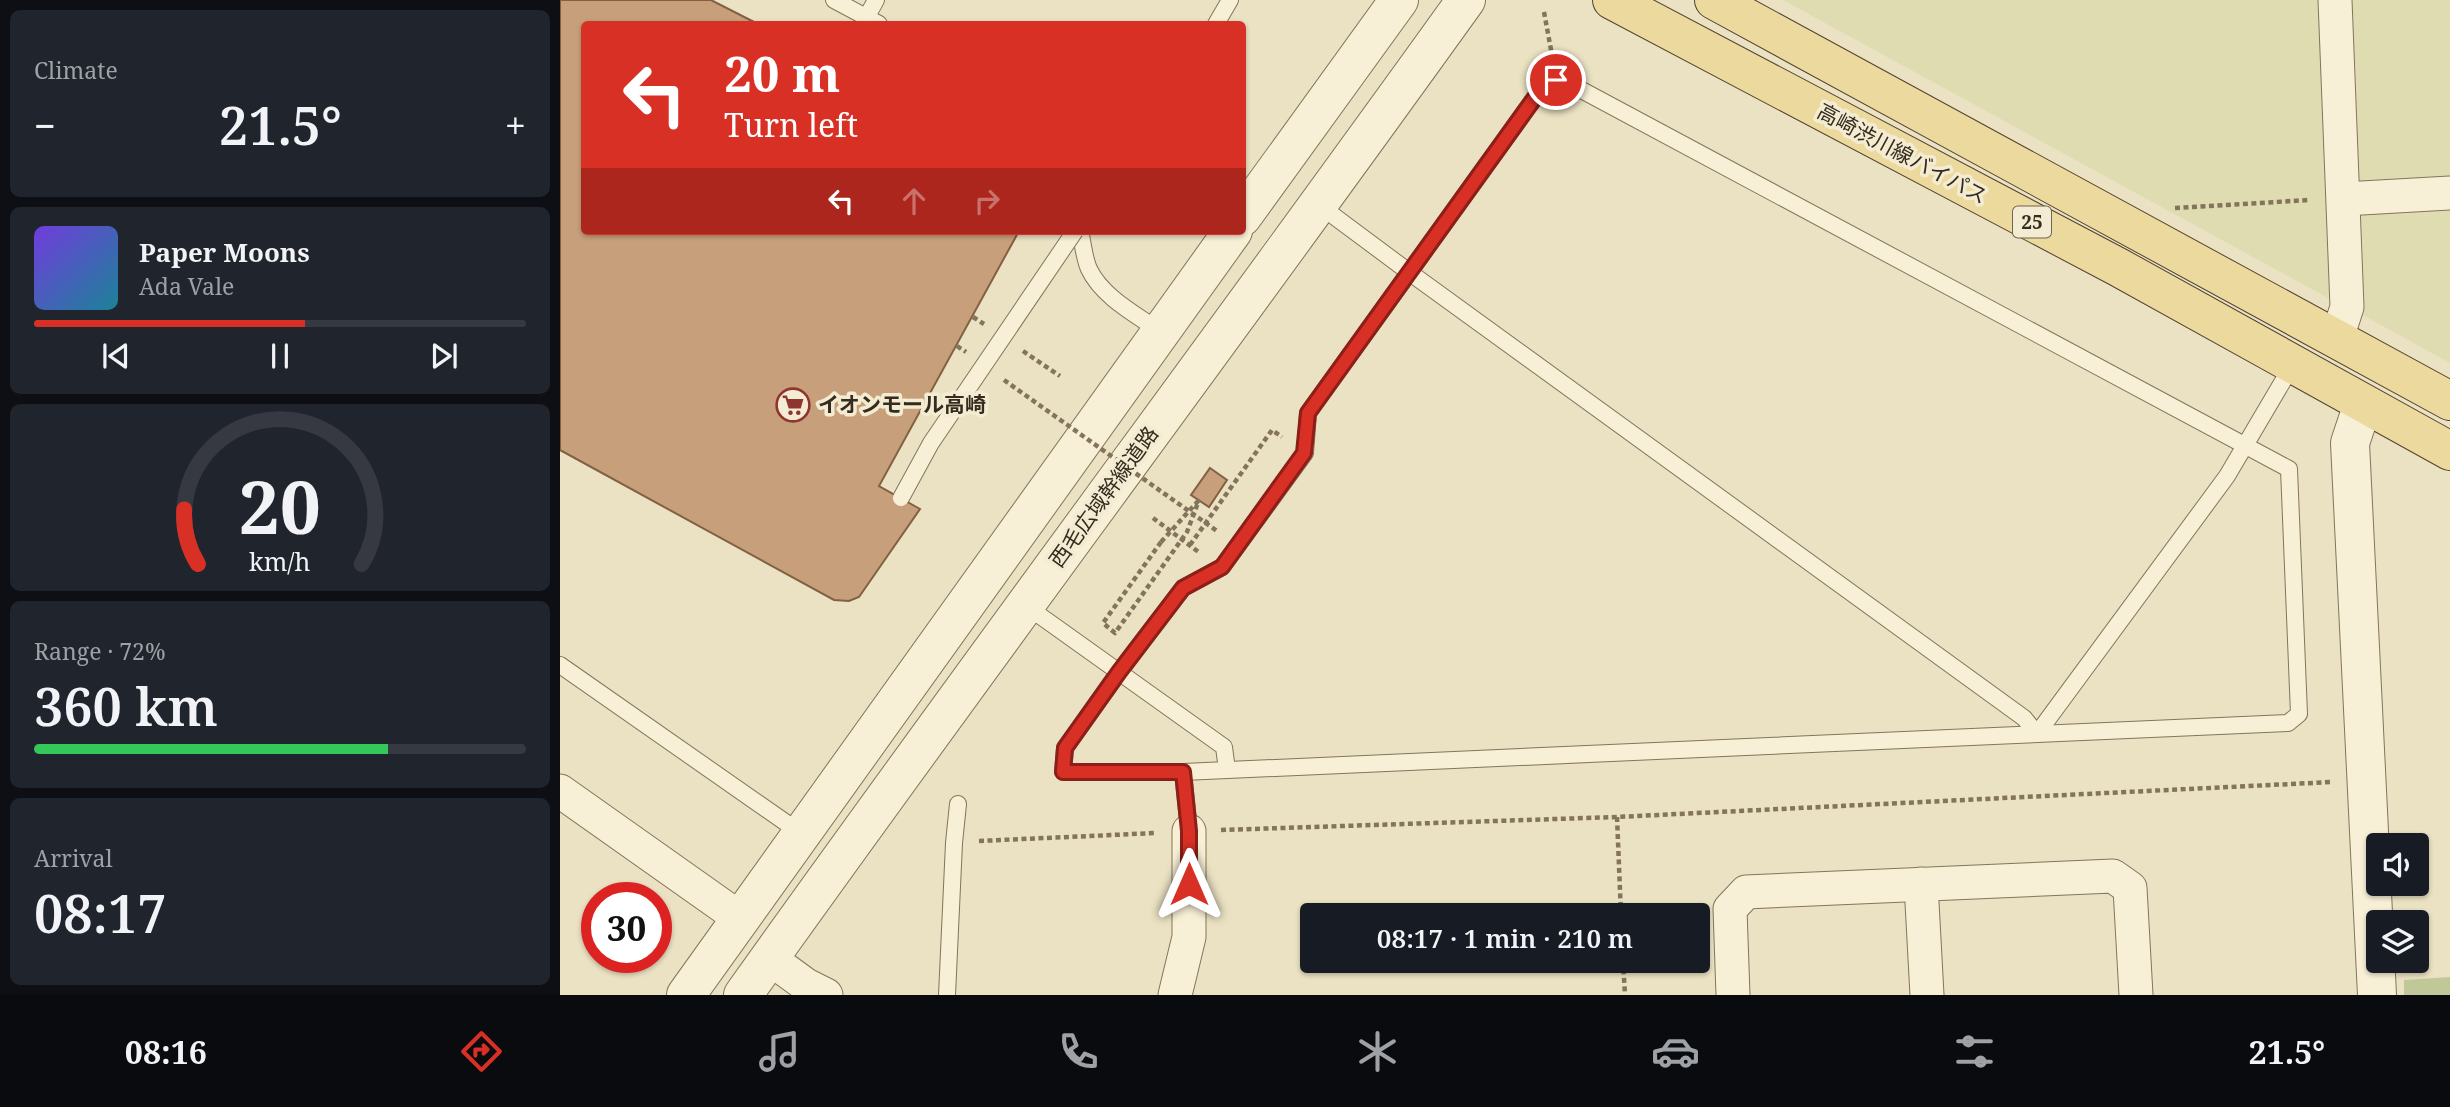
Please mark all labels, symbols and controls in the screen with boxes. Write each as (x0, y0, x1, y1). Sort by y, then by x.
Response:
text: 20 m (724, 40, 840, 106)
icon: left (609, 49, 700, 140)
pin (1526, 50, 1586, 110)
text: Climate (34, 54, 118, 86)
icon: arrive (1537, 61, 1575, 99)
text: 21.5° (219, 89, 342, 160)
street label: 高崎渋川線バイパス (1813, 96, 1992, 210)
text: − (34, 99, 56, 151)
text: + (505, 99, 526, 151)
text: Turn left (724, 103, 858, 146)
icon: left (822, 182, 860, 220)
icon: ahead (895, 182, 933, 220)
icon: right (968, 182, 1006, 220)
road number: 25 (2013, 206, 2051, 238)
text: Paper Moons (139, 234, 310, 270)
text: Ada Vale (139, 270, 234, 302)
icon: previous (97, 337, 135, 375)
icon: pause (261, 337, 299, 375)
icon: next (425, 337, 463, 375)
supermarket icon: イオンモール高崎 (774, 386, 812, 424)
place label: イオンモール高崎 (818, 390, 986, 418)
street label: 西毛広域幹線道路 (1042, 420, 1164, 573)
text: 20 (239, 456, 321, 555)
text: km/h (249, 543, 311, 577)
text: Range · 72% (34, 635, 166, 667)
text: 360 km (34, 670, 218, 741)
map controls (2366, 833, 2429, 973)
button: sound (2366, 833, 2429, 896)
text: Arrival (34, 842, 113, 874)
position arrow (1152, 847, 1226, 921)
text: 08:17 (34, 877, 167, 948)
speed limit sign: 30 (581, 882, 672, 973)
button: layers (2366, 910, 2429, 973)
text: 08:17 · 1 min · 210 m (1377, 920, 1633, 956)
icon: directions (457, 1027, 506, 1076)
icon: music (755, 1027, 804, 1076)
icon: phone (1054, 1027, 1103, 1076)
icon: climate (1353, 1027, 1402, 1076)
icon: car (1651, 1027, 1700, 1076)
icon: filters (1950, 1027, 1999, 1076)
text: 08:16 (125, 1030, 207, 1073)
text: 21.5° (2249, 1030, 2325, 1073)

